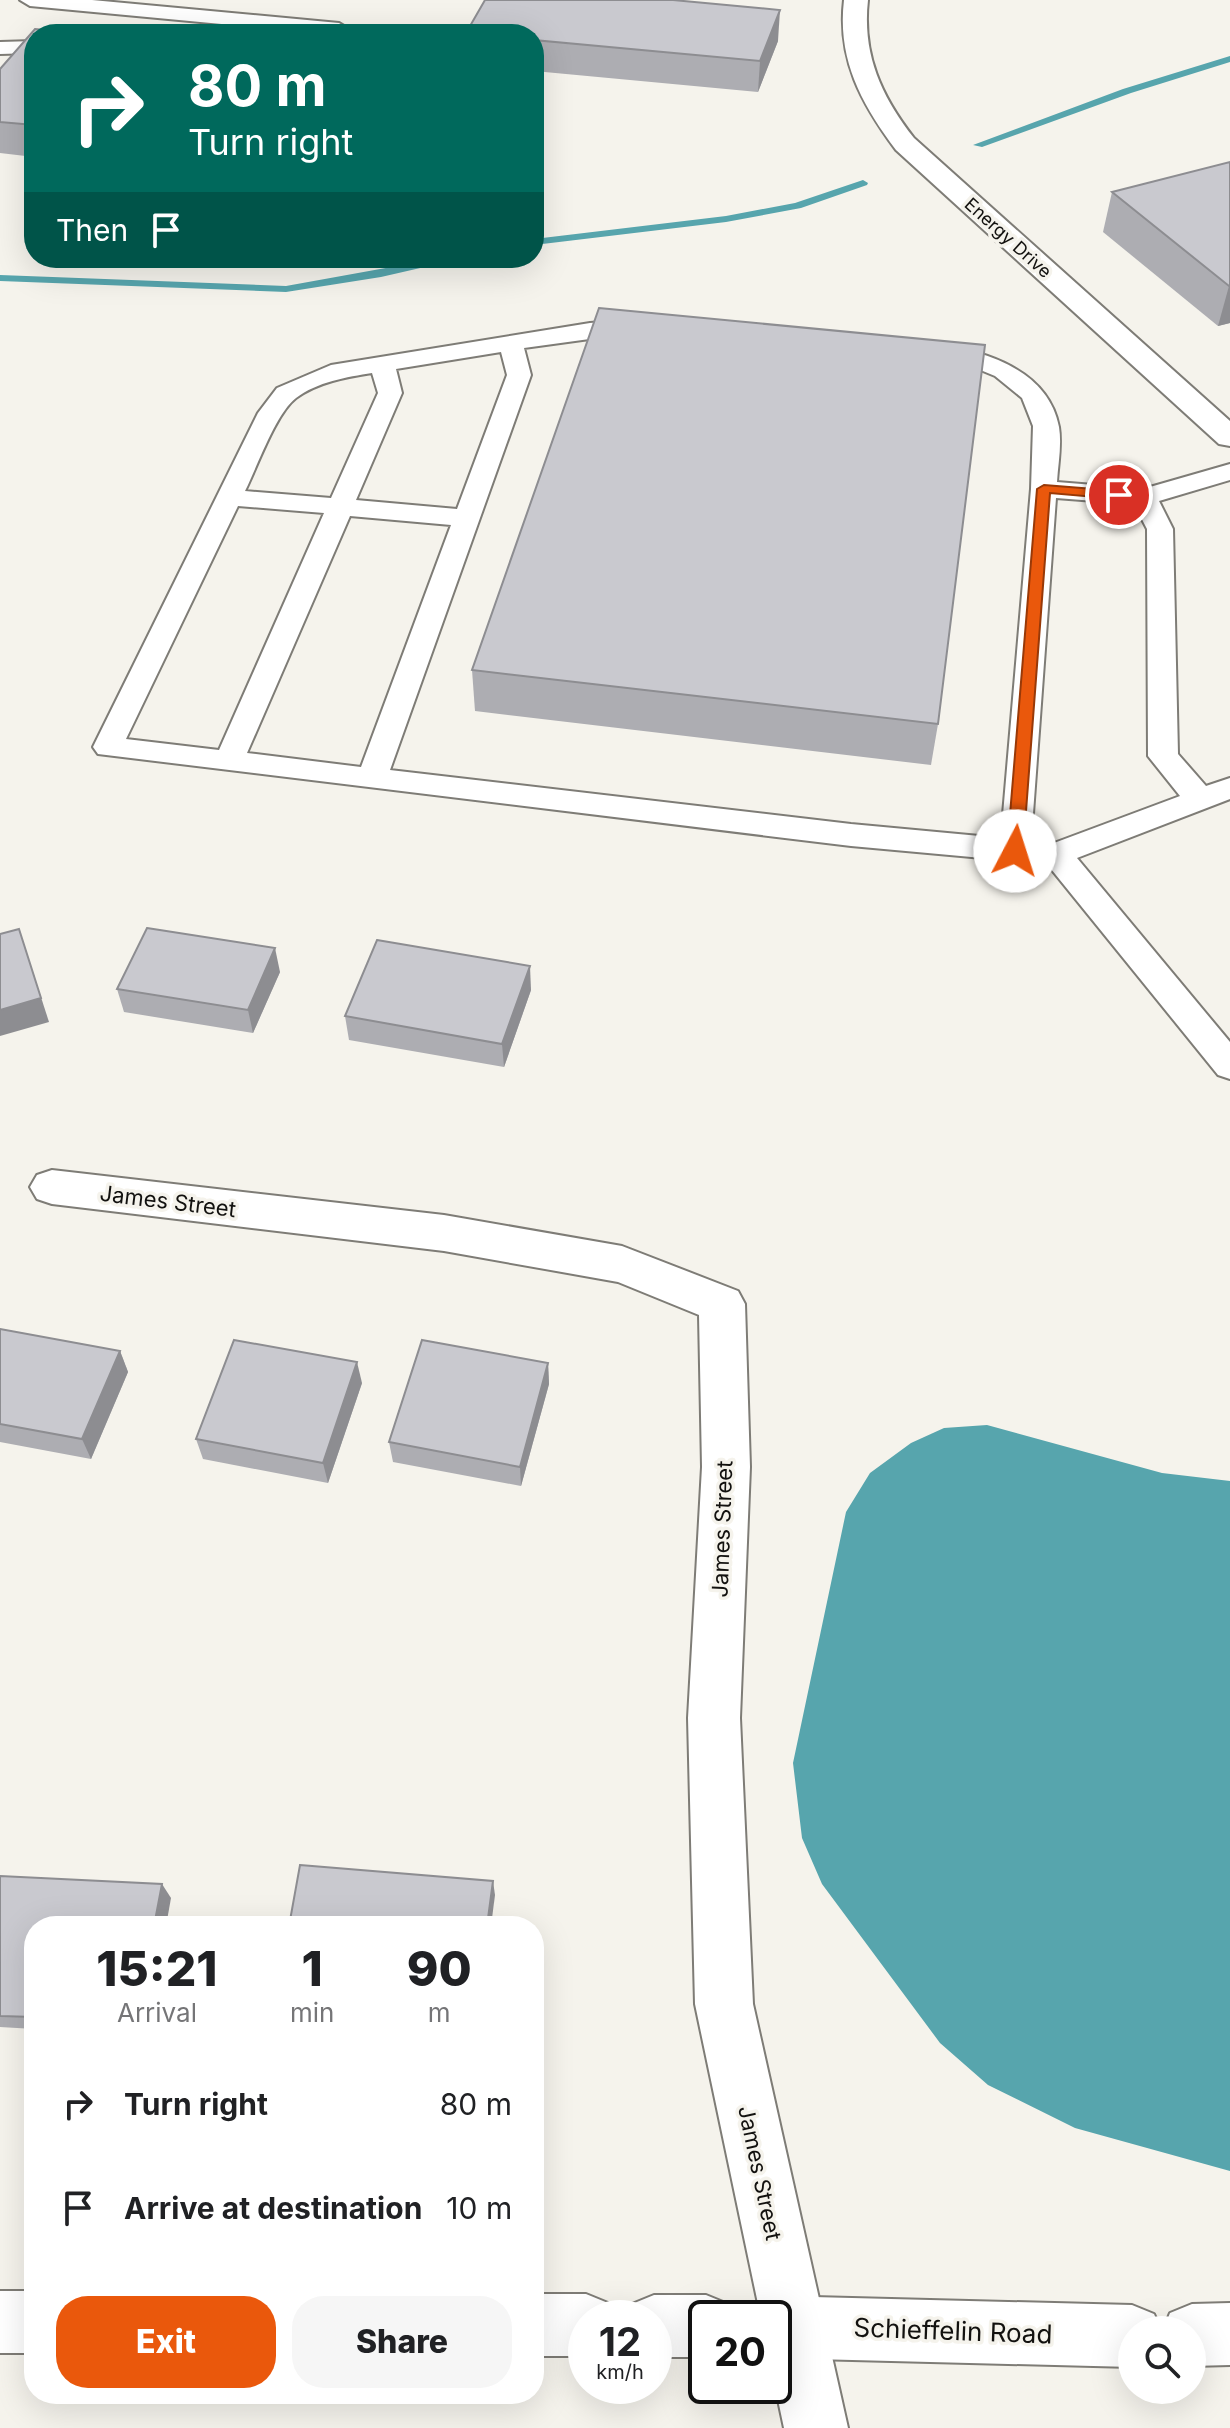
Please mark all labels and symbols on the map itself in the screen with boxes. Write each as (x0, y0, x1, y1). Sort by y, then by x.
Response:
street label: Energy Drive (961, 193, 1056, 282)
pin (1085, 461, 1153, 529)
position arrow (973, 809, 1057, 893)
street label: James Street (98, 1180, 238, 1222)
street label: James Street (707, 1460, 737, 1598)
street label: James Street (733, 2103, 787, 2243)
speed limit sign: 20 (688, 2300, 792, 2404)
street label: Schieffelin Road (853, 2312, 1053, 2349)

